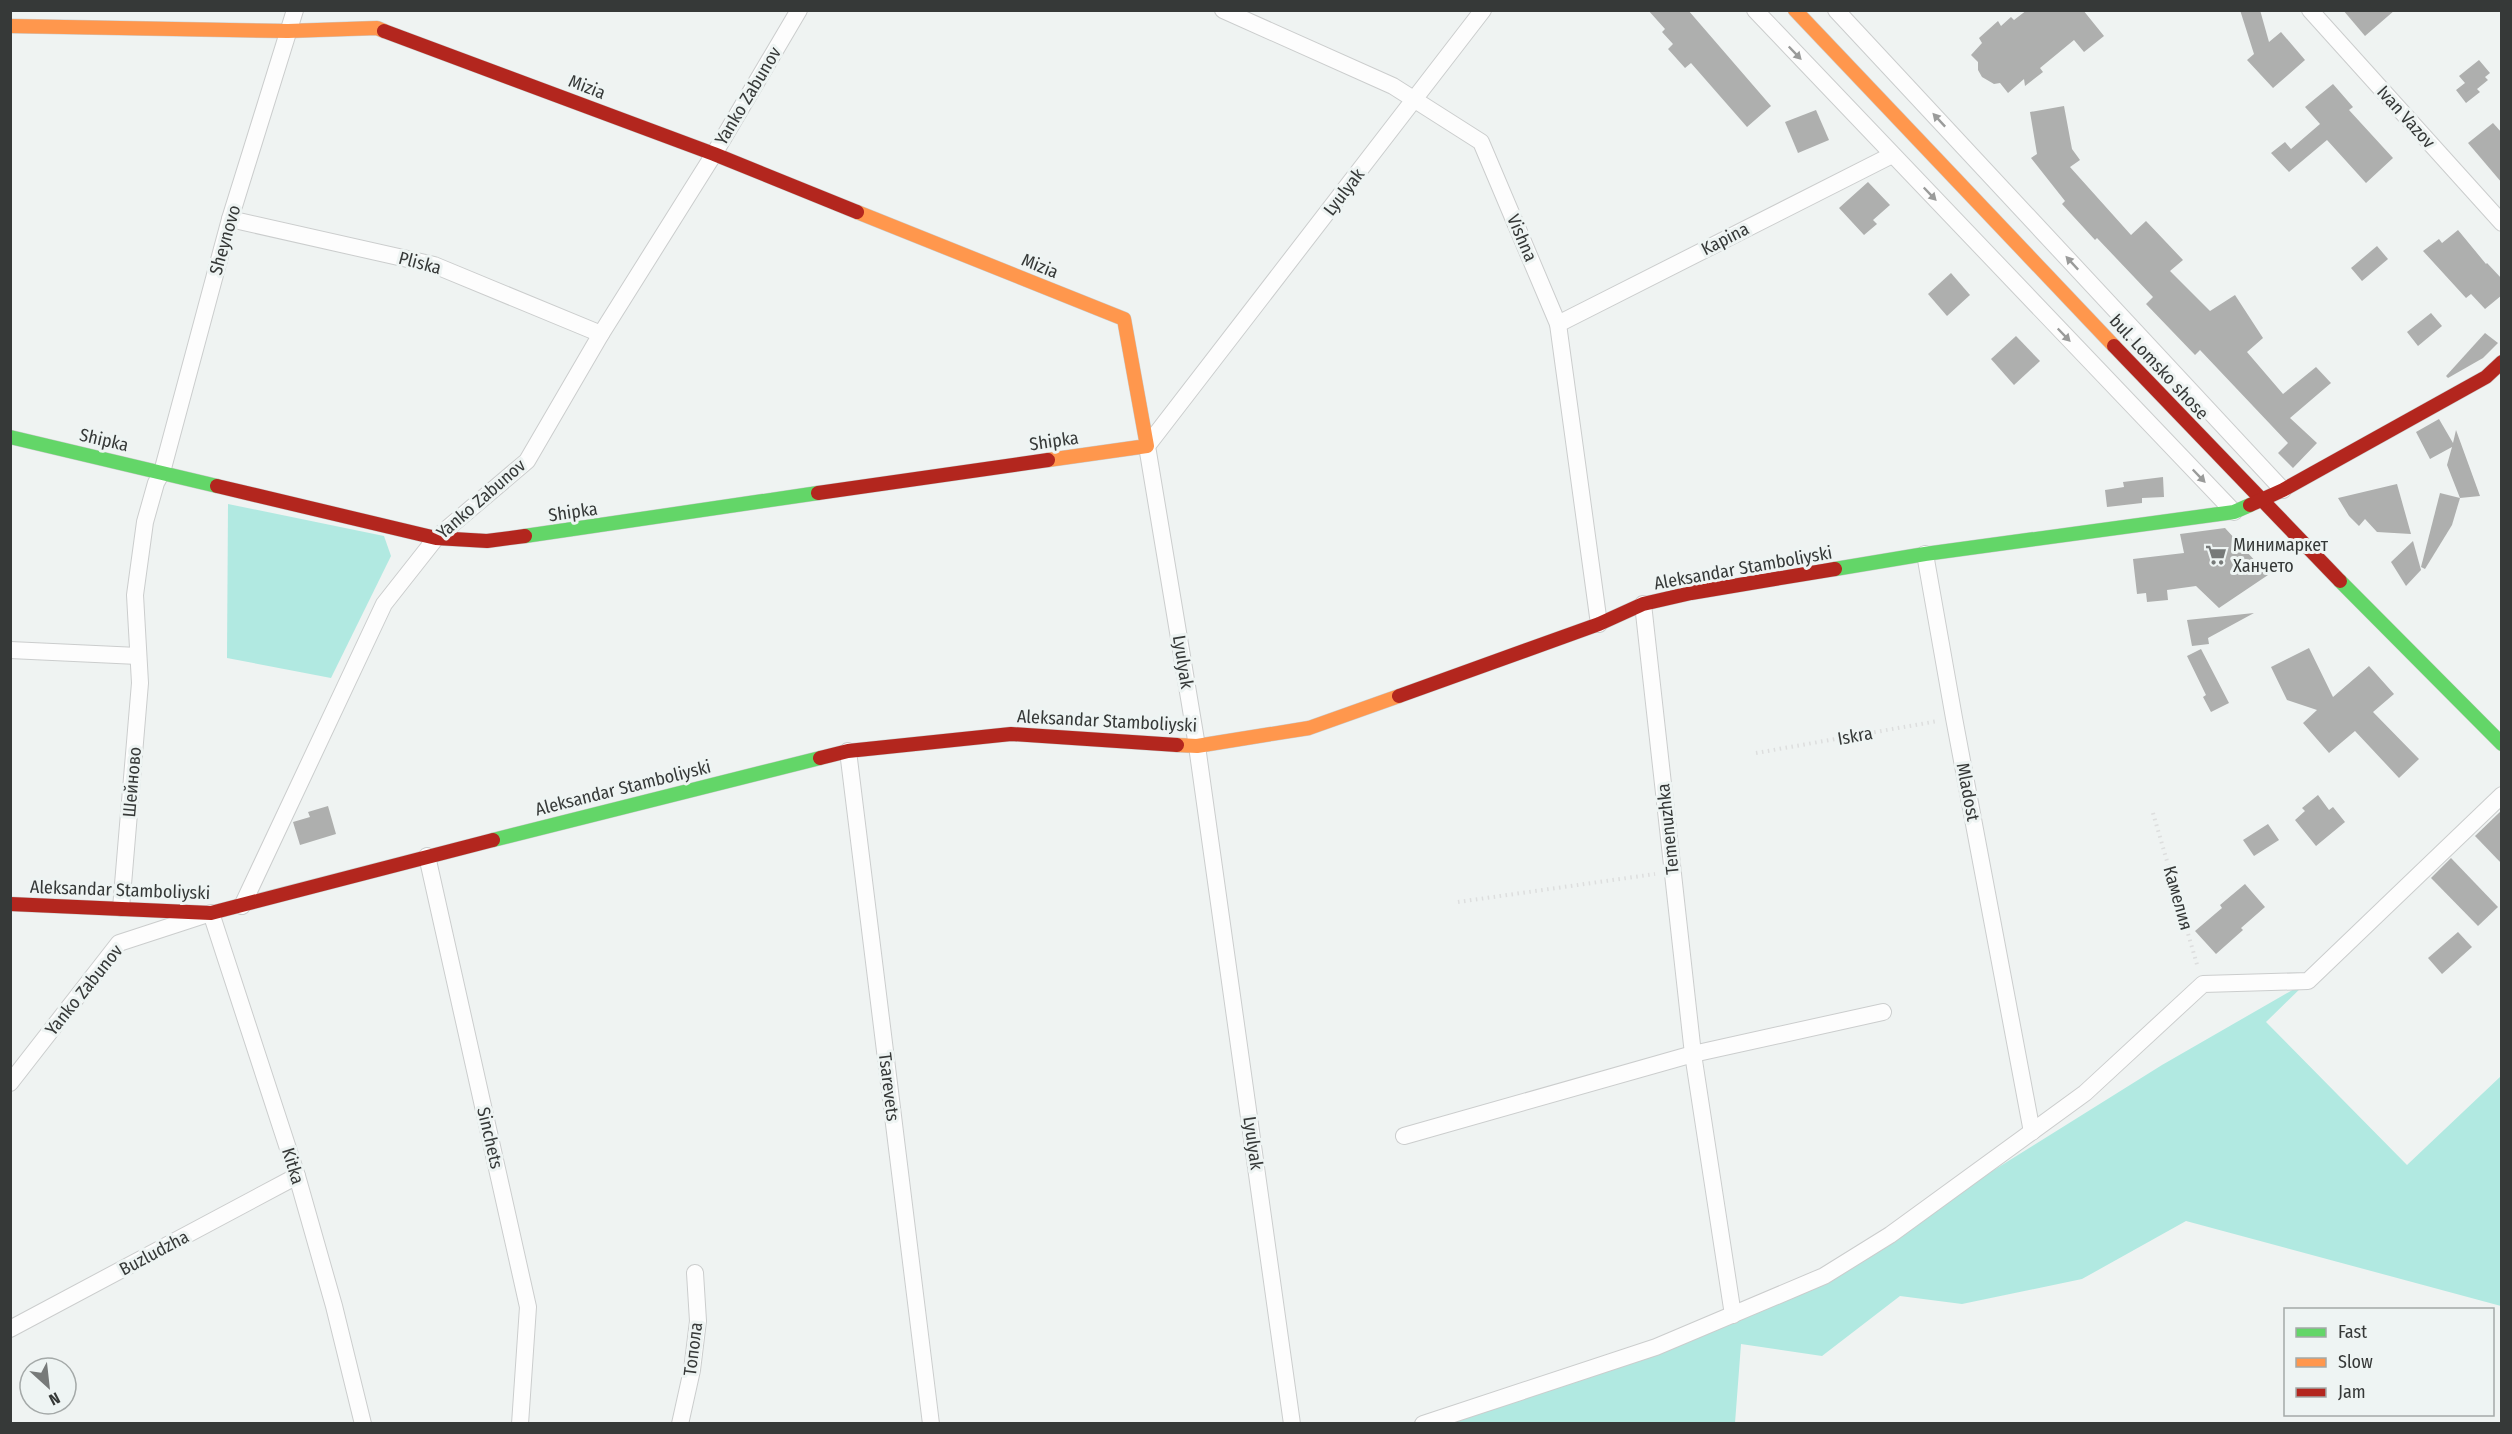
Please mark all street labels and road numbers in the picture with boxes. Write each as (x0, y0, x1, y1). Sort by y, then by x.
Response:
street label: Yanko Zabunov (710, 43, 786, 149)
street label: Mizia (565, 70, 609, 104)
street label: Ivan Vazov (2372, 81, 2440, 153)
street label: Lyulyak (1319, 164, 1370, 220)
street label: Sheynovo (205, 203, 245, 277)
street label: Vishna (1502, 211, 1542, 265)
street label: Kapina (1697, 218, 1753, 260)
street label: Pliska (396, 247, 444, 279)
street label: Mizia (1018, 249, 1062, 283)
street label: bul. Lomsko shose (2105, 310, 2213, 424)
street label: Shipka (77, 424, 131, 456)
street label: Shipka (1028, 427, 1080, 455)
street label: Yanko Zabunov (432, 454, 530, 544)
street label: Shipka (547, 498, 599, 526)
street label: Aleksandar Stamboliyski (1652, 542, 1834, 594)
street label: Lyulyak (1168, 634, 1198, 691)
street label: Aleksandar Stamboliyski (1016, 705, 1198, 737)
street label: Iskra (1836, 722, 1874, 750)
street label: Шейново (118, 746, 146, 818)
street label: Aleksandar Stamboliyski (533, 756, 713, 820)
street label: Mladost (1952, 761, 1984, 823)
street label: Temenuzhka (1652, 782, 1684, 876)
street label: Камелия (2158, 863, 2198, 933)
street label: Aleksandar Stamboliyski (29, 876, 211, 904)
street label: Yanko Zabunov (41, 940, 127, 1040)
street label: Tsarevets (874, 1052, 904, 1123)
street label: Sinchets (472, 1105, 508, 1171)
street label: Lyulyak (1238, 1115, 1268, 1172)
street label: Kitka (277, 1145, 309, 1187)
street label: Buzludzha (115, 1225, 193, 1280)
street label: Топола (679, 1321, 707, 1377)

